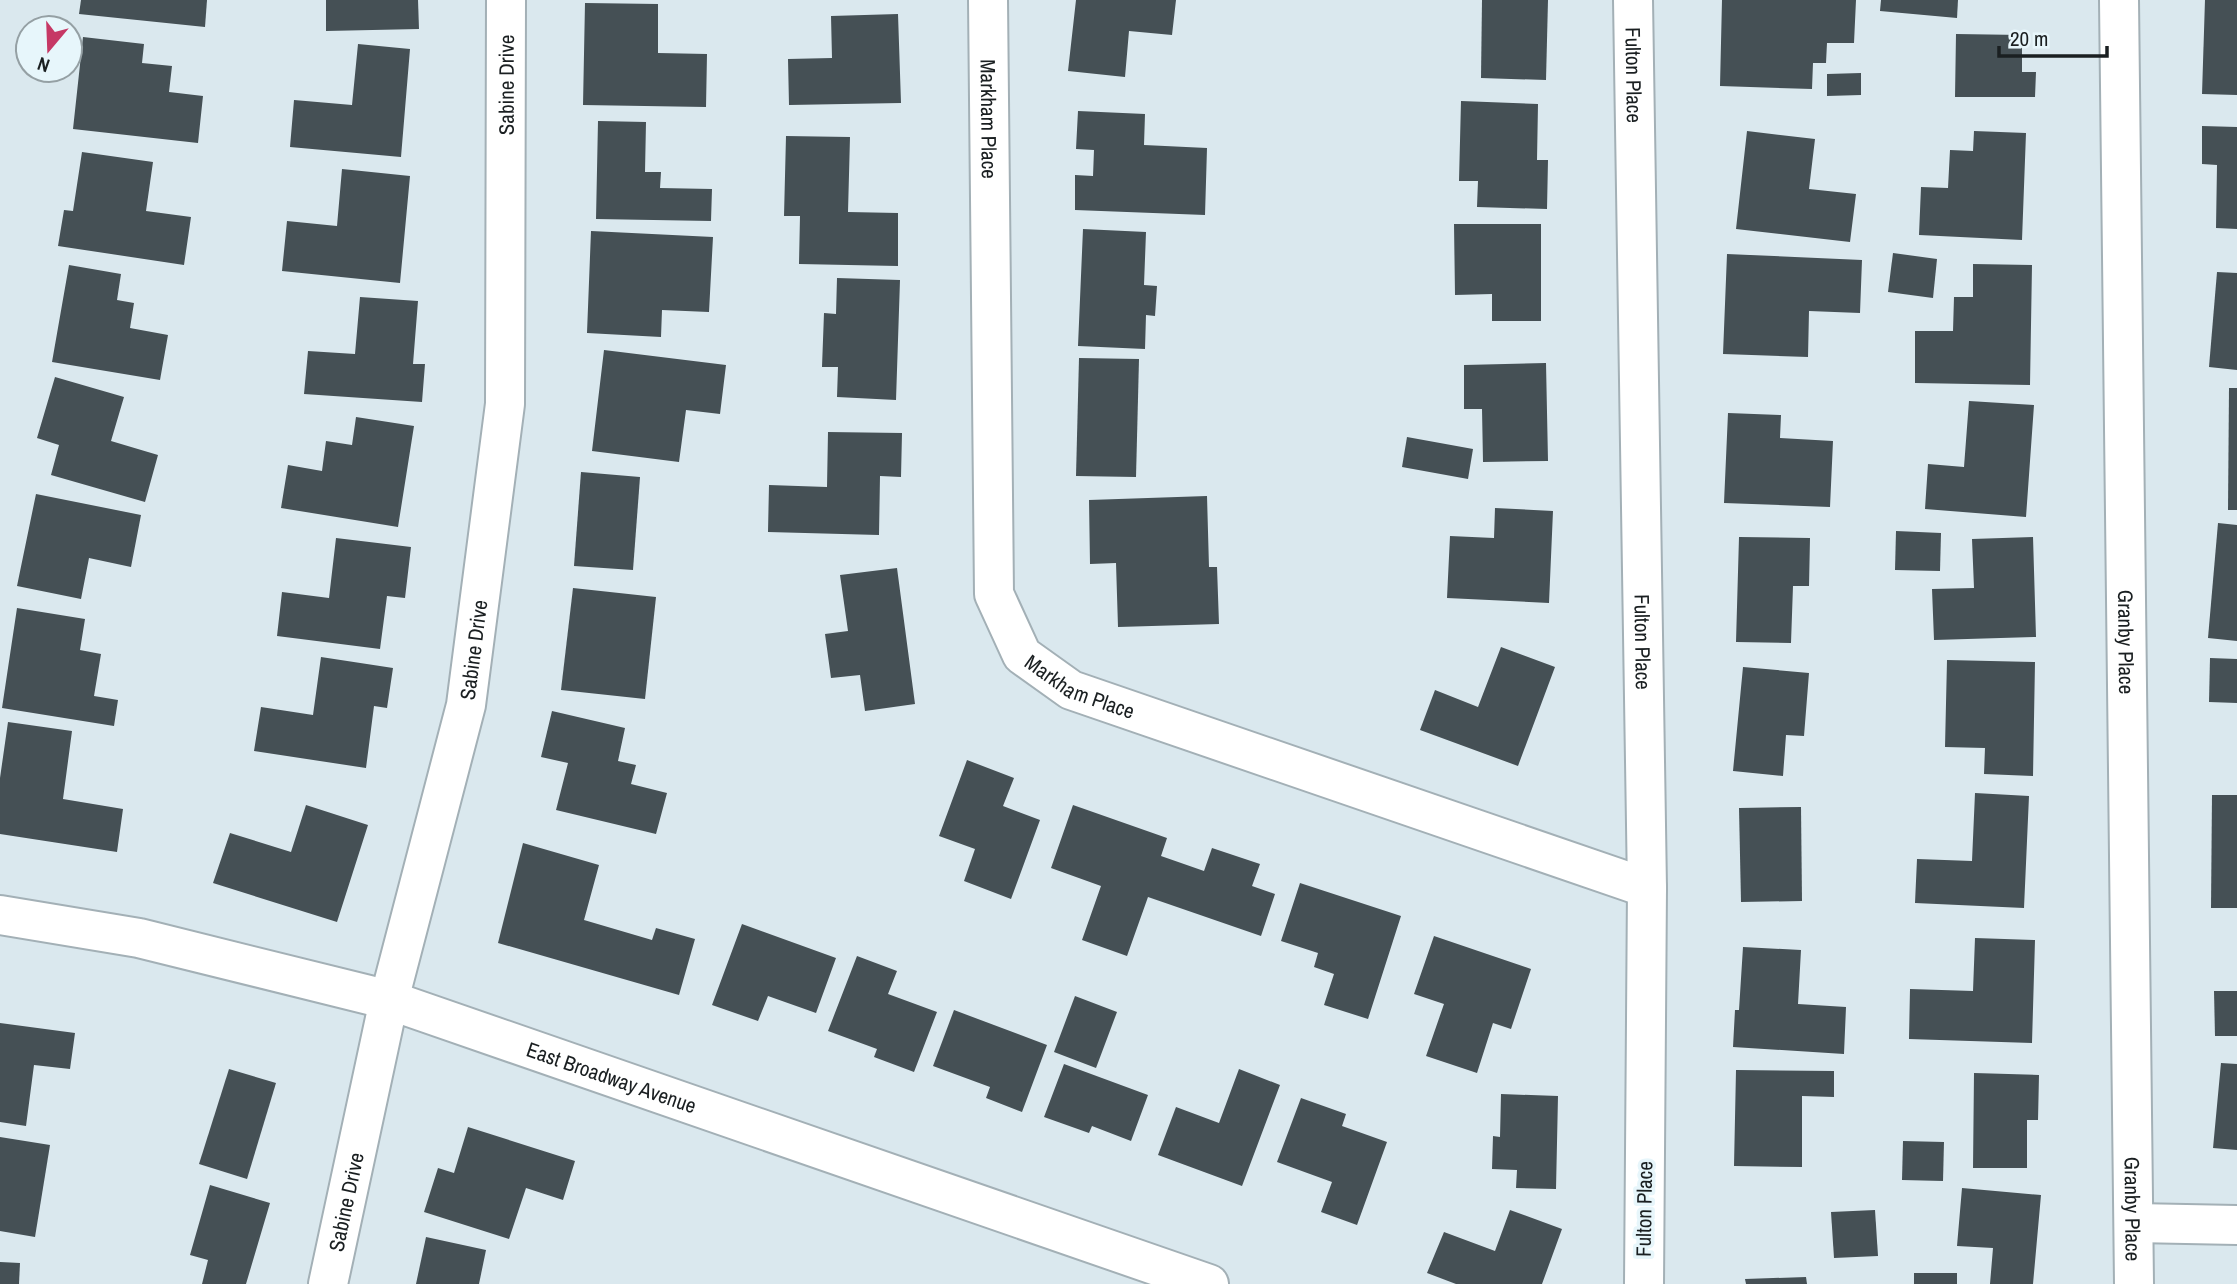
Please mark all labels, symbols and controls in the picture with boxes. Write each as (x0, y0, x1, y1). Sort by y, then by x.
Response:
north arrow (14, 14, 84, 84)
scale bar (1999, 14, 2108, 58)
text: 20 m (2010, 24, 2048, 53)
street label: Fulton Place (1619, 27, 1649, 123)
street label: Sabine Drive (491, 35, 520, 135)
text: N (34, 51, 53, 79)
street label: Markham Place (974, 59, 1004, 179)
street label: Granby Place (2111, 590, 2142, 694)
street label: Fulton Place (1628, 594, 1658, 690)
street label: Sabine Drive (452, 598, 494, 702)
street label: Markham Place (1019, 647, 1139, 725)
street label: East Broadway Avenue (523, 1034, 700, 1120)
street label: Sabine Drive (321, 1150, 370, 1254)
street label: Granby Place (2118, 1157, 2148, 1261)
street label: Fulton Place (1629, 1161, 1659, 1257)

